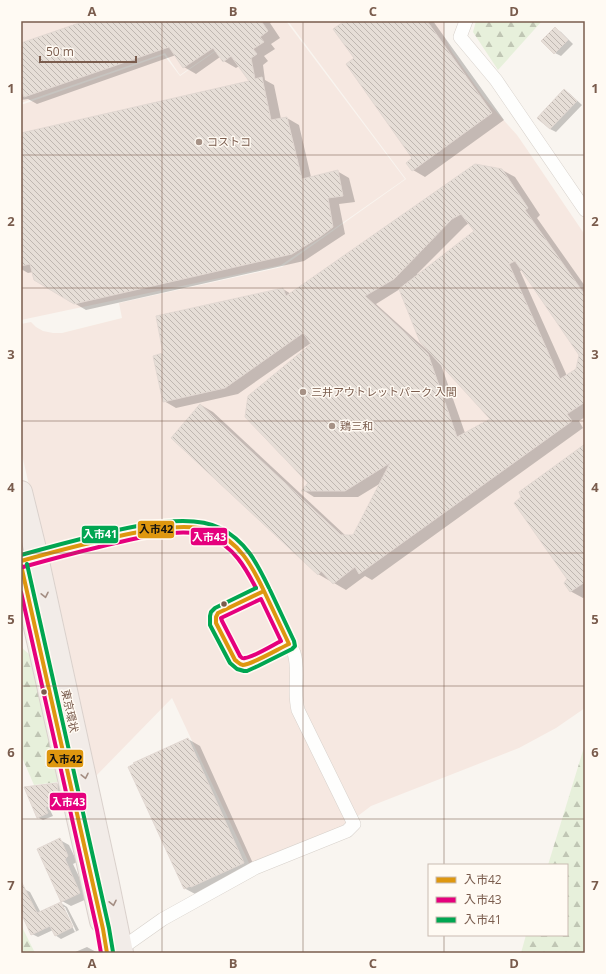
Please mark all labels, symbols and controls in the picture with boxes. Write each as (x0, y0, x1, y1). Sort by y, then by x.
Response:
text: A (88, 2, 97, 20)
text: B (229, 2, 238, 20)
text: C (369, 2, 377, 20)
text: D (509, 2, 519, 20)
scale bar (40, 38, 136, 64)
text: 50 m (46, 43, 74, 60)
text: 1 (7, 79, 15, 97)
text: 1 (591, 79, 599, 97)
place label: コストコ (207, 134, 251, 149)
marker: コストコ (194, 137, 204, 147)
text: 2 (7, 212, 15, 230)
text: 2 (591, 212, 599, 230)
text: 3 (7, 345, 15, 363)
text: 3 (591, 345, 599, 363)
place label: 三井アウトレットパーク 入間 (311, 384, 457, 399)
marker: 三井アウトレットパーク 入間 (298, 387, 308, 397)
place label: 鶏三和 (340, 418, 373, 433)
marker: 鶏三和 (327, 421, 337, 431)
text: 4 (7, 478, 15, 496)
text: 4 (591, 478, 599, 496)
line badge: 入市42 (137, 520, 175, 539)
text: 入市42 (139, 521, 173, 536)
line badge: 入市41 (81, 525, 119, 544)
text: 入市41 (83, 526, 117, 541)
line badge: 入市43 (190, 527, 228, 546)
text: 入市43 (192, 529, 226, 544)
one-way arrow (41, 592, 49, 598)
unlabelled marker (219, 599, 229, 609)
text: 5 (7, 610, 15, 628)
text: 5 (591, 610, 599, 628)
unlabelled marker (39, 687, 49, 697)
street label: 東京環状 (59, 688, 83, 735)
text: 6 (7, 743, 15, 761)
text: 6 (591, 743, 599, 761)
line badge: 入市42 (46, 749, 84, 768)
text: 入市42 (48, 751, 82, 766)
one-way arrow (80, 773, 88, 780)
line badge: 入市43 (49, 792, 87, 811)
text: 入市43 (51, 794, 85, 809)
legend (428, 864, 568, 936)
text: 入市42 (464, 871, 502, 888)
text: 7 (7, 876, 15, 894)
text: 7 (591, 876, 599, 894)
text: 入市43 (464, 891, 502, 908)
one-way arrow (108, 900, 116, 907)
text: 入市41 (464, 911, 502, 928)
text: A (88, 954, 97, 972)
text: B (229, 954, 238, 972)
text: C (369, 954, 377, 972)
text: D (509, 954, 519, 972)

